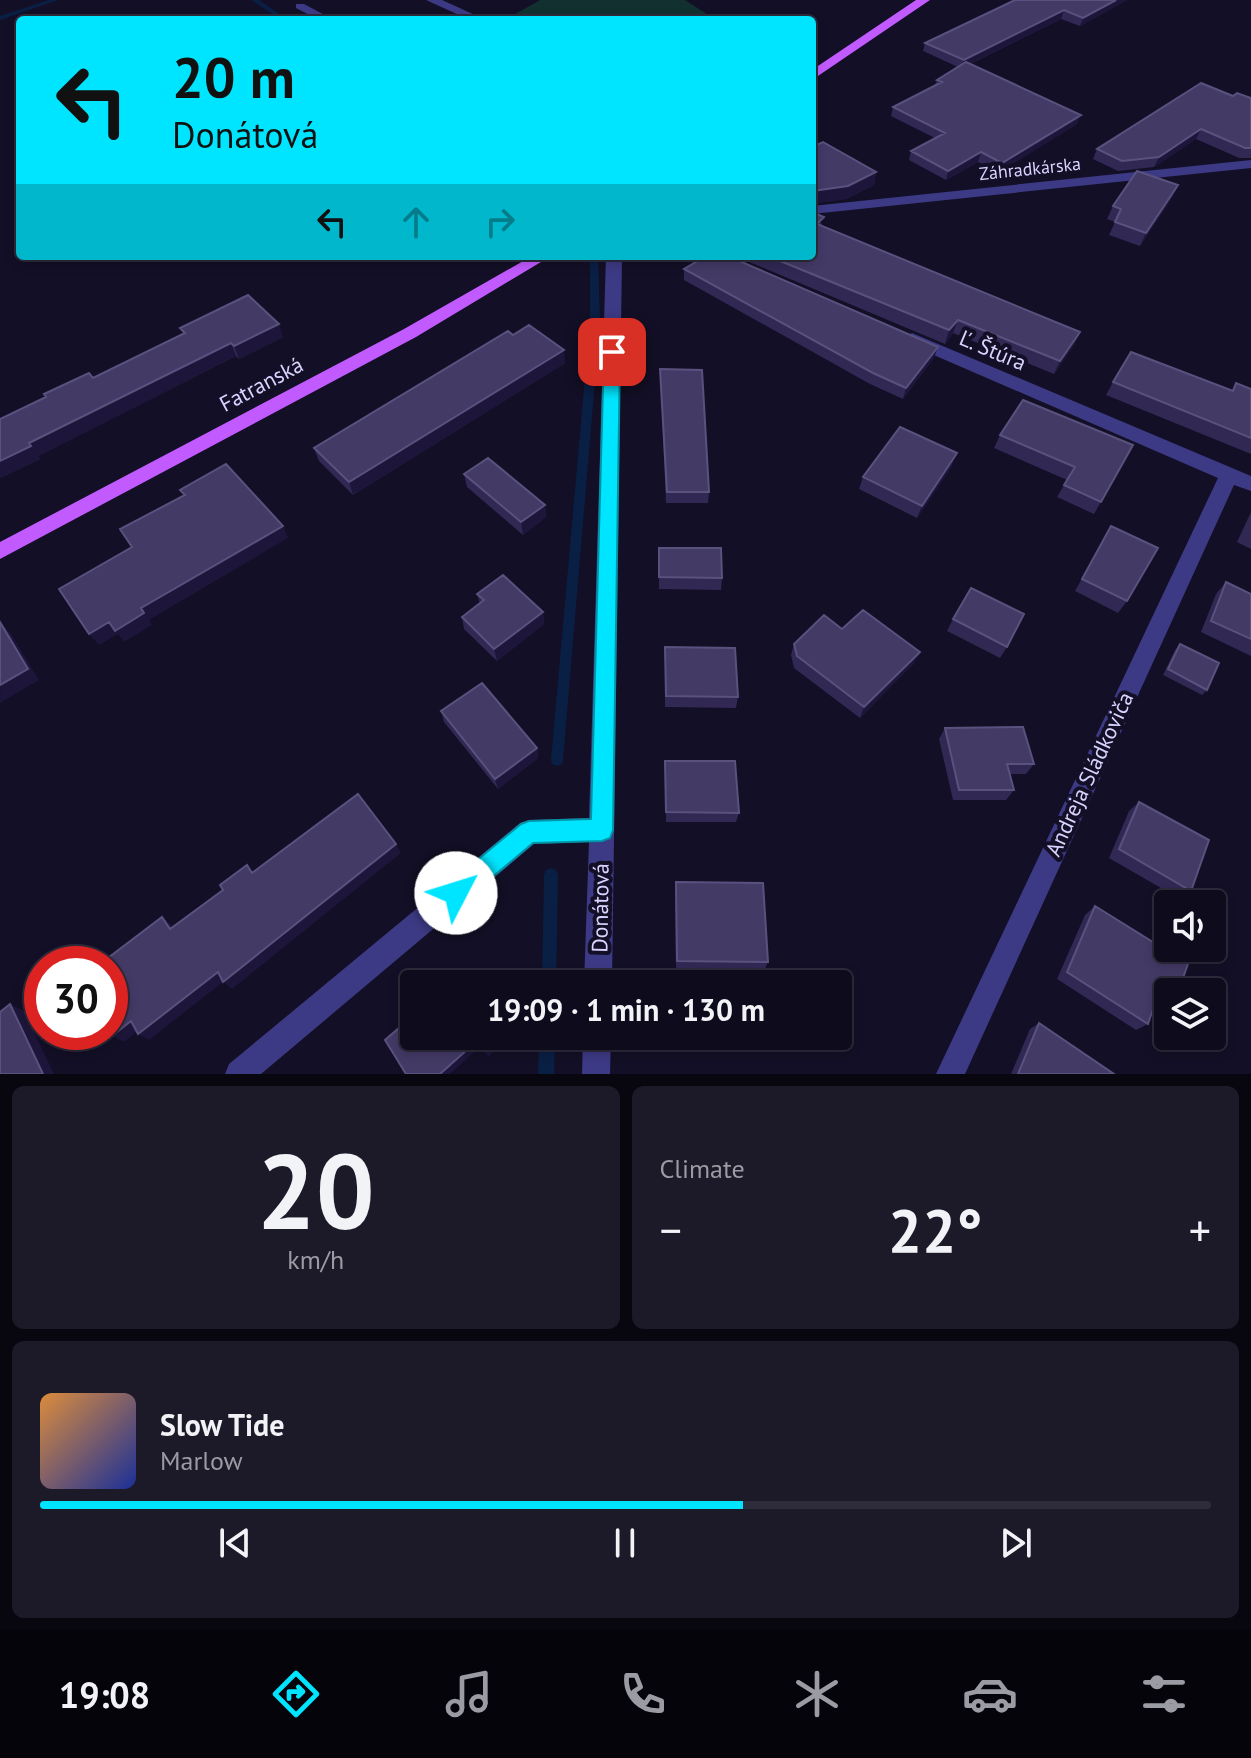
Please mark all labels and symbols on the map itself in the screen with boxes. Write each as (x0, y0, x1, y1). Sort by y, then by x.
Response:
street label: Záhradkárska (978, 152, 1082, 185)
pin (578, 318, 646, 386)
street label: Ľ. Štúra (955, 324, 1031, 376)
street label: Fatranská (214, 350, 308, 418)
street label: Andreja Sládkoviča (1039, 687, 1139, 861)
position arrow (414, 851, 498, 935)
street label: Donátová (585, 863, 615, 953)
speed limit sign: 30 (24, 946, 128, 1050)

